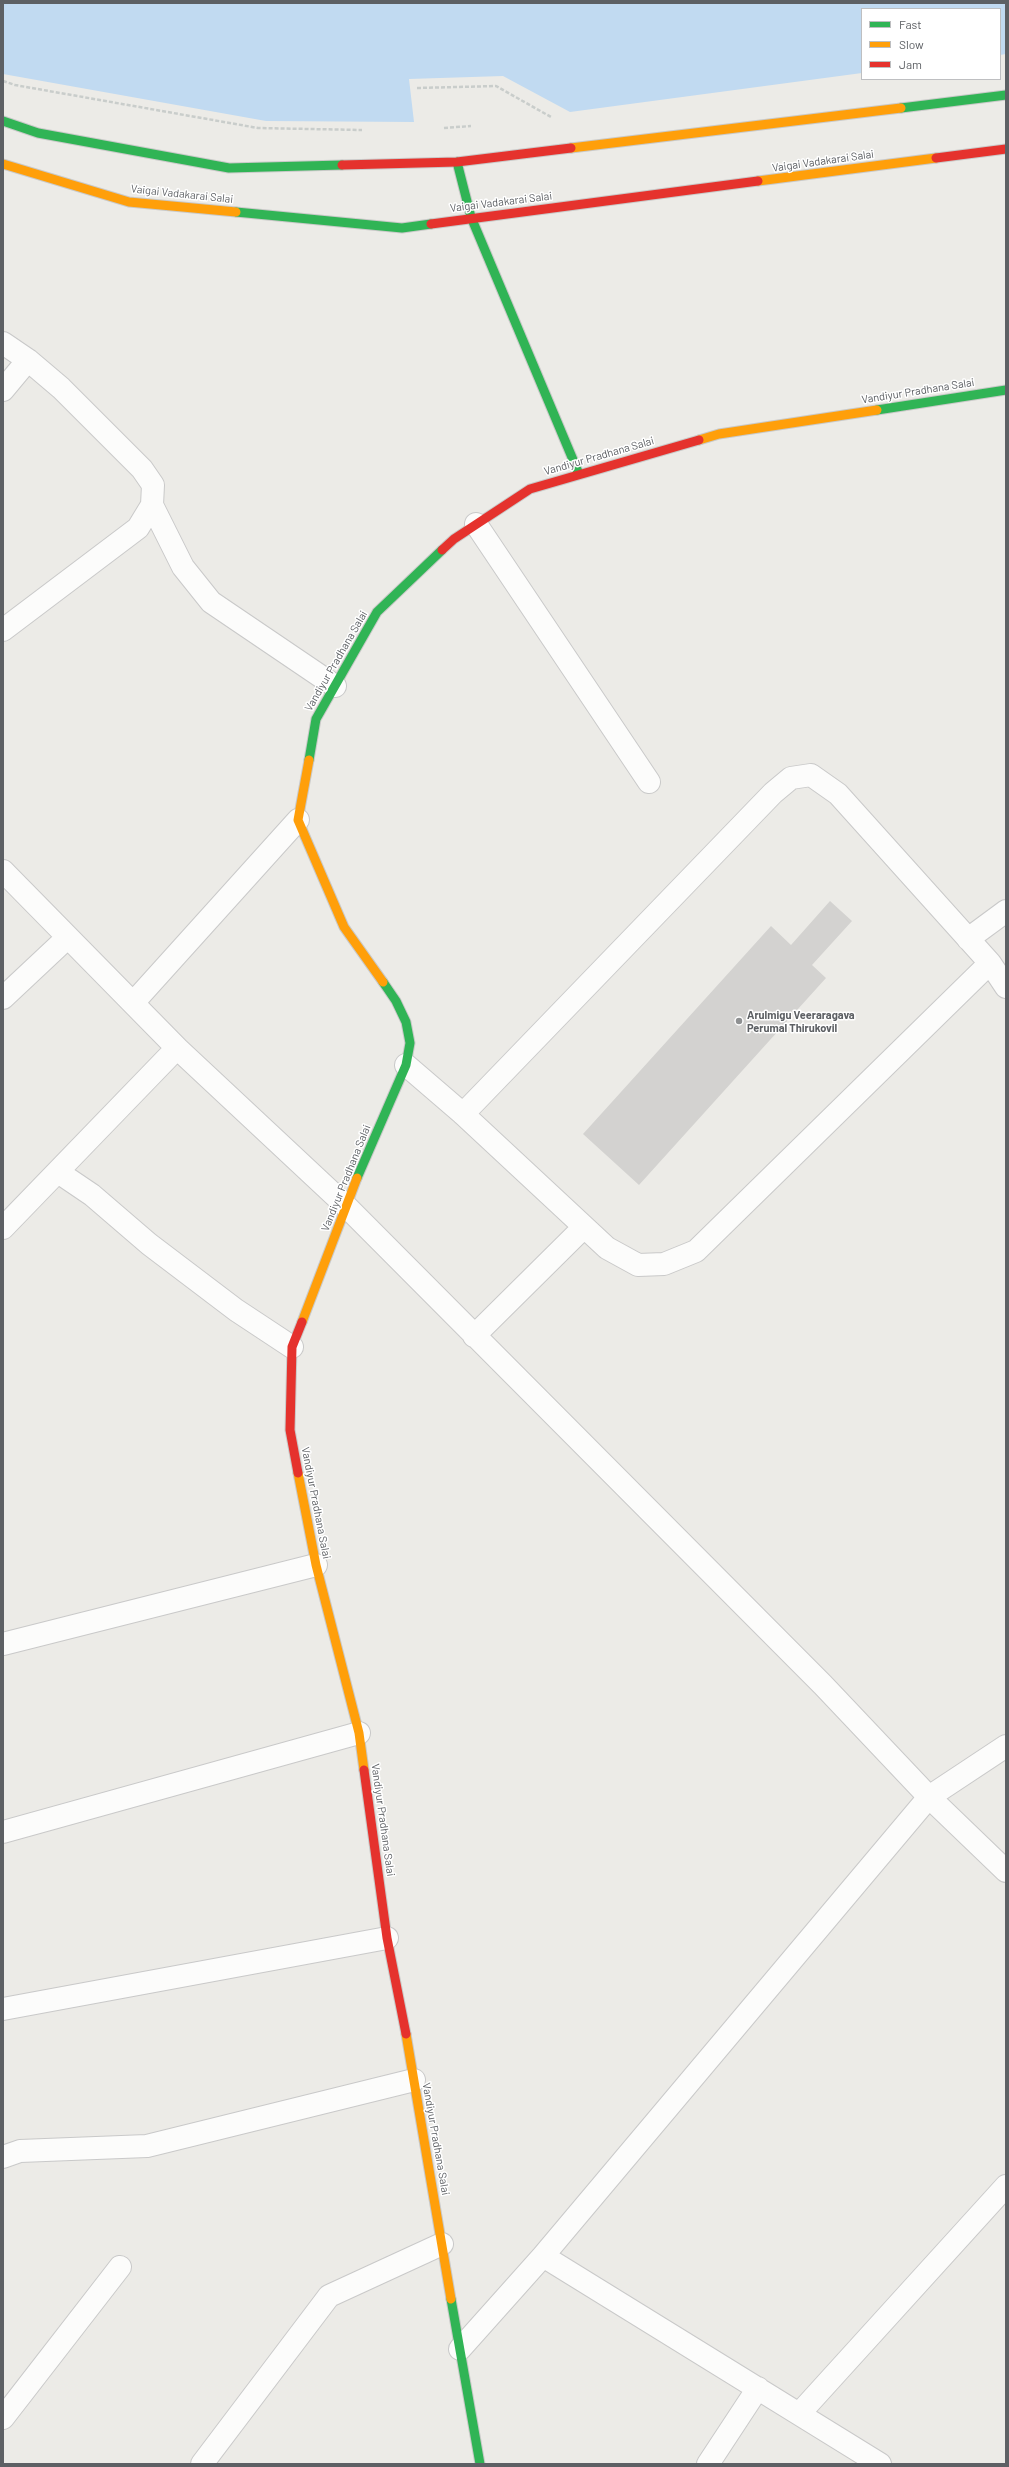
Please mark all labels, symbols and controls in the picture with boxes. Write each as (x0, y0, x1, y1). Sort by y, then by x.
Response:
legend (861, 8, 1001, 80)
text: Fast (899, 17, 922, 31)
text: Slow (899, 37, 924, 51)
text: Jam (899, 57, 922, 71)
street label: Vaigai Vadakarai Salai (771, 147, 875, 175)
street label: Vaigai Vadakarai Salai (130, 182, 234, 206)
street label: Vaigai Vadakarai Salai (449, 189, 553, 215)
street label: Vandiyur Pradhana Salai (861, 376, 975, 406)
street label: Vandiyur Pradhana Salai (542, 434, 656, 478)
street label: Vandiyur Pradhana Salai (302, 608, 370, 714)
place label: Arulmigu Veeraragava Perumal Thirukovil (747, 1008, 855, 1034)
marker: Arulmigu Veeraragava Perumal Thirukovil (734, 1016, 744, 1026)
street label: Vandiyur Pradhana Salai (319, 1123, 373, 1233)
street label: Vandiyur Pradhana Salai (299, 1446, 333, 1560)
street label: Vandiyur Pradhana Salai (369, 1763, 397, 1877)
street label: Vandiyur Pradhana Salai (420, 2082, 452, 2196)

